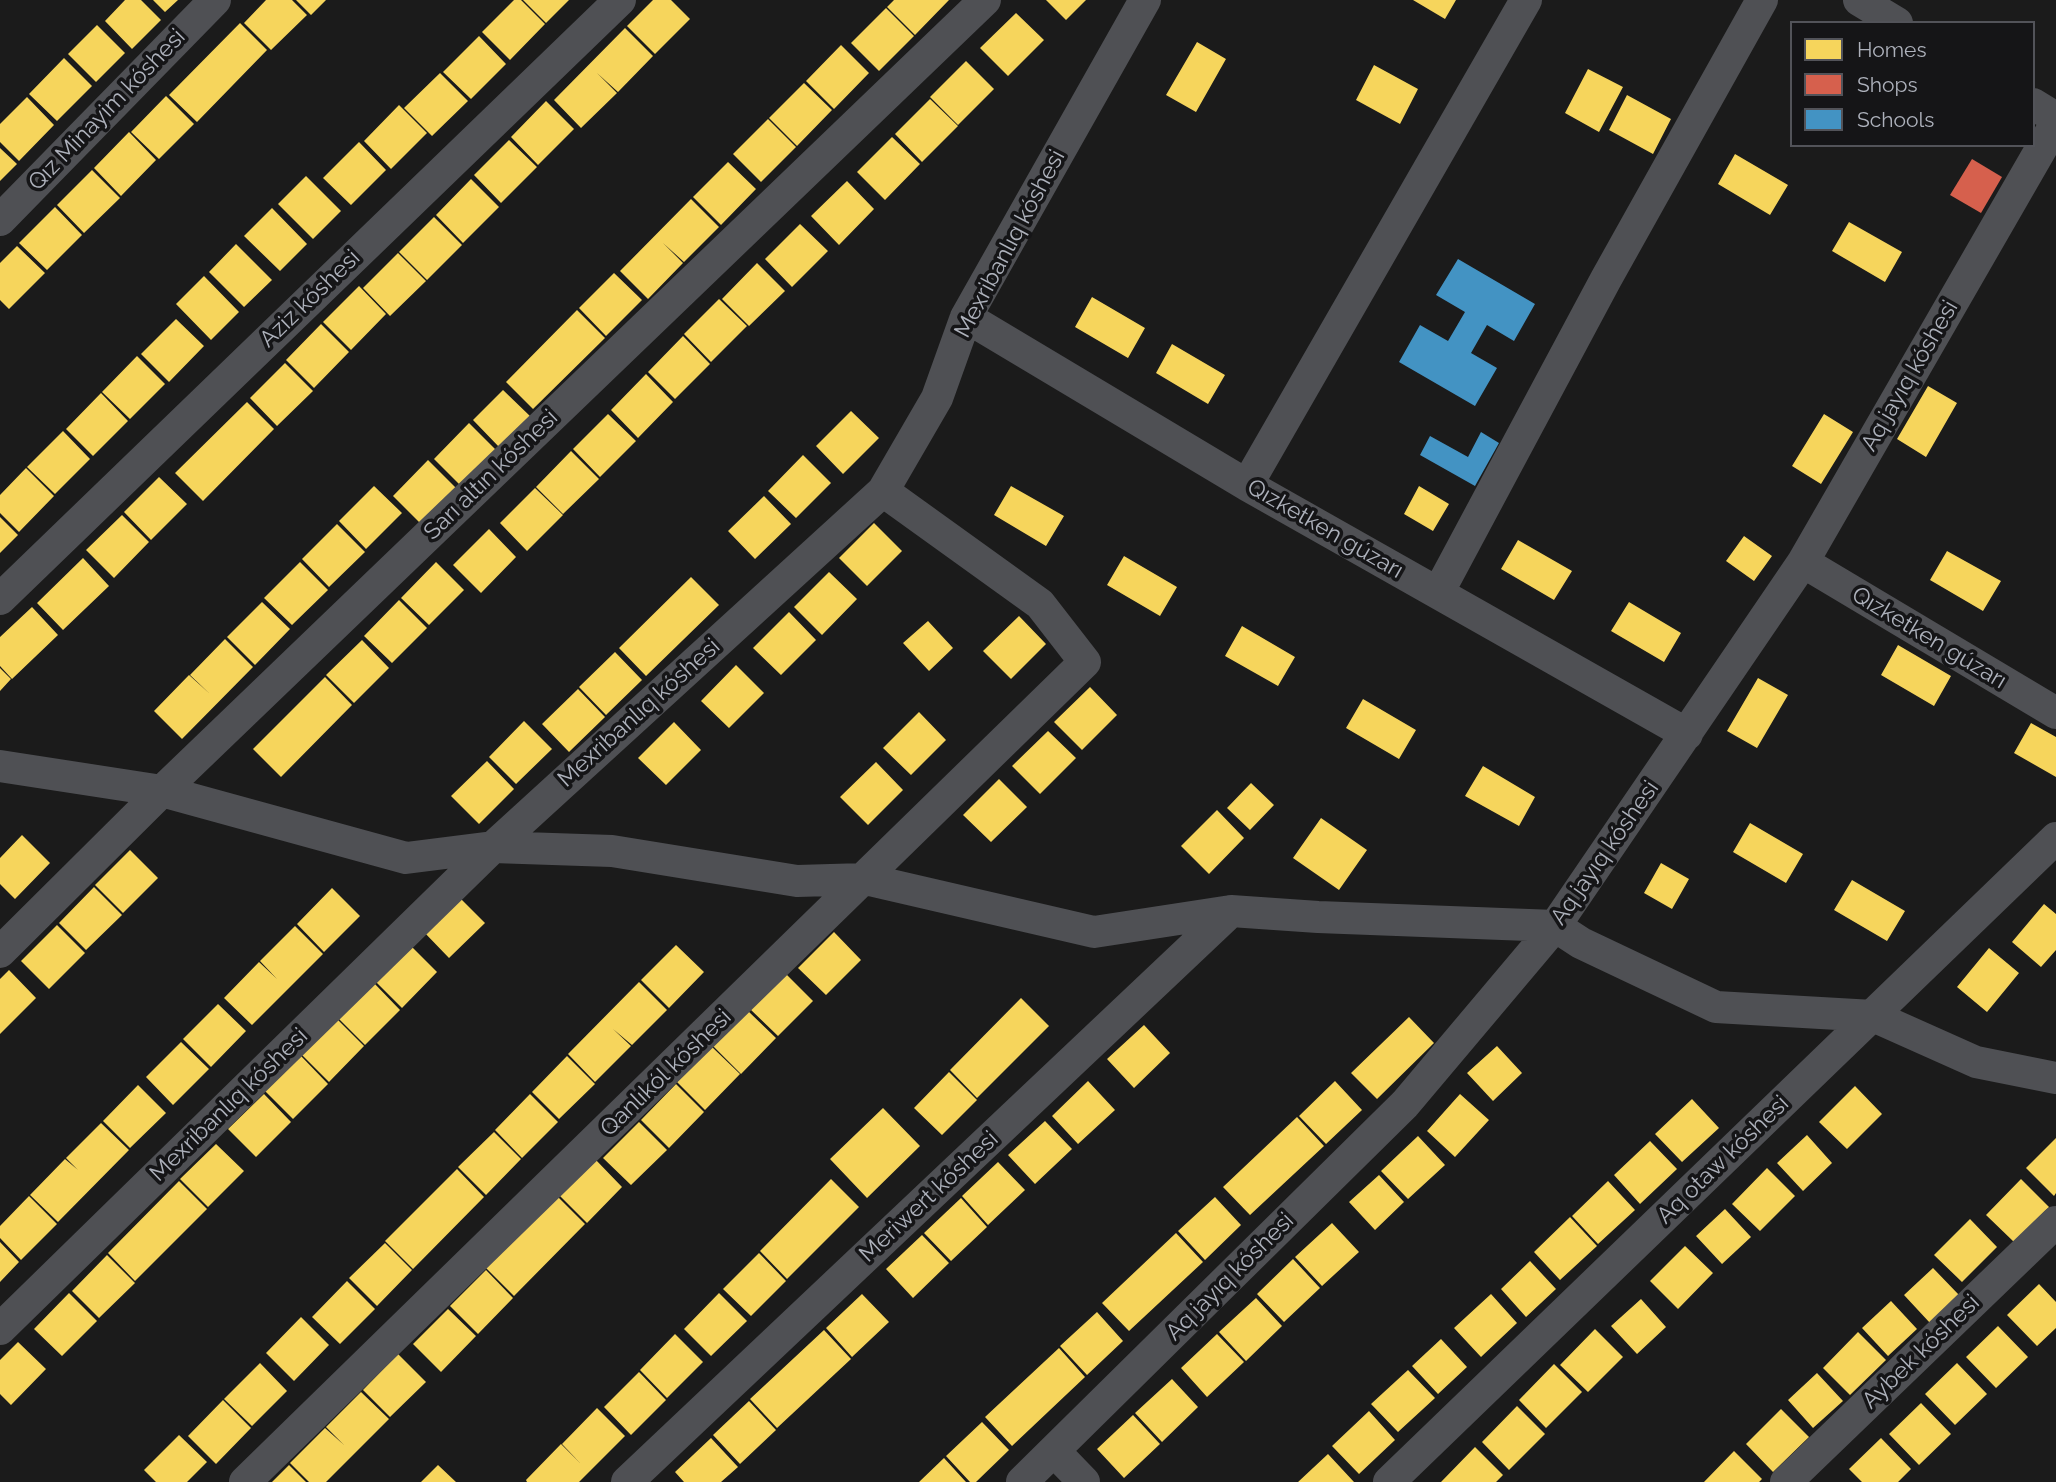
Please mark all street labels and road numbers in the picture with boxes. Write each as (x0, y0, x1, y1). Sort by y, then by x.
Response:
street label: Qız Minayim kóshesi (23, 23, 191, 197)
street label: Mexribanlıq kóshesi (949, 145, 1071, 343)
street label: Aziz kóshesi (254, 244, 366, 354)
street label: Aq jayıq kóshesi (1856, 296, 1964, 456)
street label: Sarı altın kóshesi (418, 404, 564, 546)
street label: Qızketken gúzarı (1242, 473, 1408, 585)
street label: Qızketken gúzarı (1847, 581, 2011, 695)
street label: Mexribanlıq kóshesi (552, 633, 726, 793)
street label: Aq jayıq kóshesi (1545, 776, 1665, 930)
street label: Qanlıkól kóshesi (595, 1004, 737, 1142)
street label: Mexribanlıq kóshesi (144, 1023, 314, 1187)
street label: Aq otaw kóshesi (1651, 1090, 1795, 1230)
street label: Meriwert kóshesi (854, 1126, 1004, 1268)
street label: Aq jayıq kóshesi (1160, 1207, 1300, 1347)
street label: Aybek kóshesi (1857, 1289, 1985, 1415)

